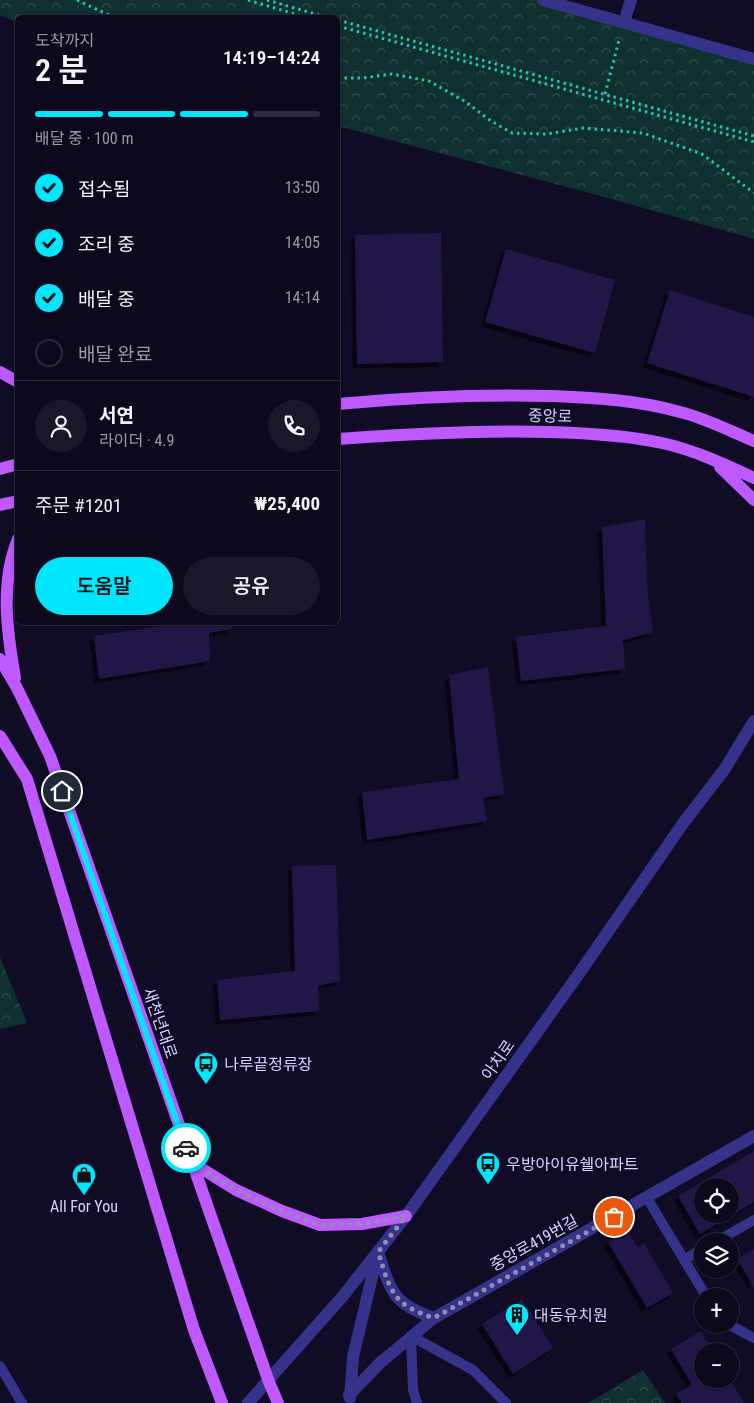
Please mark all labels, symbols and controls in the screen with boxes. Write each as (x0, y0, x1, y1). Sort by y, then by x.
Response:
text: 도착까지 (35, 31, 94, 50)
text: 14:19–14:24 (223, 46, 320, 69)
text: 2 분 (35, 51, 88, 89)
text: 배달 중 · 100 m (35, 129, 134, 148)
icon: check (35, 174, 63, 202)
text: 접수됨 (78, 178, 130, 201)
text: 13:50 (285, 178, 320, 197)
icon: check (35, 229, 63, 257)
text: 조리 중 (78, 233, 135, 256)
text: 14:05 (285, 233, 320, 252)
icon: check (35, 284, 63, 312)
text: 배달 중 (78, 288, 135, 311)
text: 14:14 (285, 288, 320, 307)
text: 배달 완료 (78, 343, 152, 366)
button: person (35, 400, 87, 452)
button: phone (268, 400, 320, 452)
text: 서연 (99, 404, 134, 427)
street label: 중앙로 (528, 406, 573, 426)
text: 라이더 · 4.9 (99, 431, 174, 450)
text: ₩25,400 (254, 492, 320, 515)
text: 주문 #1201 (35, 494, 122, 517)
button: 도움말 (35, 557, 173, 615)
button: 공유 (183, 557, 320, 615)
pin (41, 770, 83, 812)
icon: home (48, 777, 76, 805)
street label: 새천년대로 (139, 985, 181, 1061)
street label: 아치로 (478, 1036, 519, 1084)
bus stop icon: 나루끝정류장 (193, 1051, 219, 1085)
place label: 나루끝정류장 (224, 1055, 313, 1074)
courier (161, 1123, 211, 1173)
icon: car (172, 1134, 200, 1162)
bus stop icon: 우방아이유쉘아파트 (475, 1151, 501, 1185)
place label: 우방아이유쉘아파트 (506, 1155, 638, 1174)
shop icon: All For You (71, 1162, 97, 1196)
map controls (694, 1178, 739, 1388)
button: locate (694, 1178, 739, 1223)
pin (593, 1196, 635, 1238)
place label: All For You (50, 1197, 118, 1216)
icon: bag (600, 1203, 628, 1231)
street label: 중앙로419번길 (487, 1211, 581, 1275)
button: layers (694, 1233, 739, 1278)
button: + (694, 1288, 739, 1333)
building icon: 대동유치원 (504, 1302, 530, 1336)
place label: 대동유치원 (534, 1306, 608, 1325)
button: − (694, 1343, 739, 1388)

